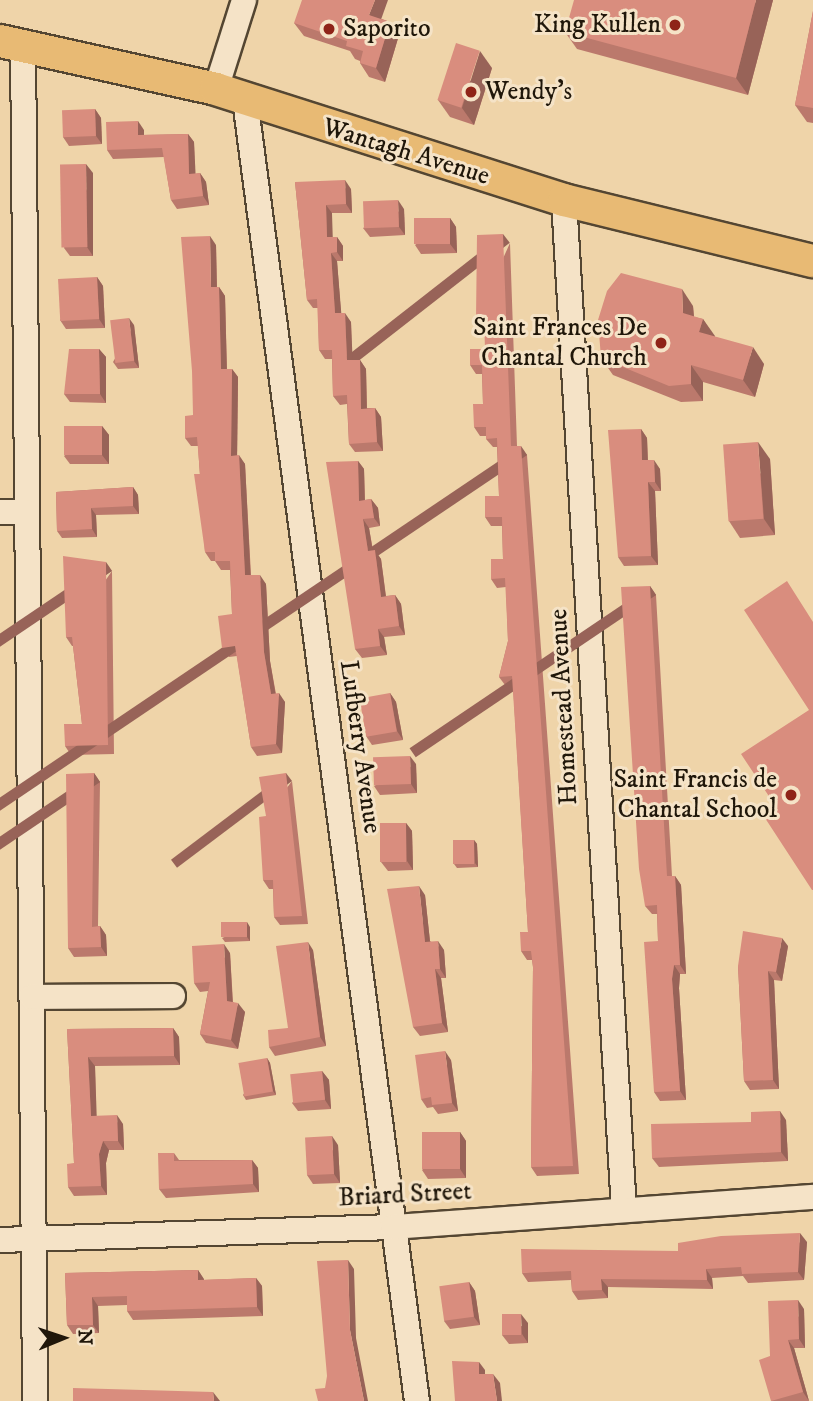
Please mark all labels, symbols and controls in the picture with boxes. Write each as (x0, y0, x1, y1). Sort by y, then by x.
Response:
place label: King Kullen (534, 9, 661, 41)
place label: Saporito (343, 13, 431, 45)
marker: King Kullen (667, 17, 683, 33)
marker: Saporito (321, 21, 337, 37)
place label: Wendy's (485, 76, 572, 108)
marker: Wendy's (463, 84, 479, 100)
street label: Wantagh Avenue (319, 112, 493, 192)
place label: Saint Frances De Chantal Church (473, 312, 647, 374)
marker: Saint Frances De Chantal Church (653, 335, 669, 351)
street label: Homestead Avenue (543, 608, 585, 806)
street label: Lufberry Avenue (332, 658, 388, 836)
place label: Saint Francis de Chantal School (613, 764, 777, 826)
marker: Saint Francis de Chantal School (783, 787, 799, 803)
street label: Briard Street (338, 1176, 472, 1214)
north arrow (28, 1303, 98, 1373)
text: N (73, 1329, 96, 1345)

